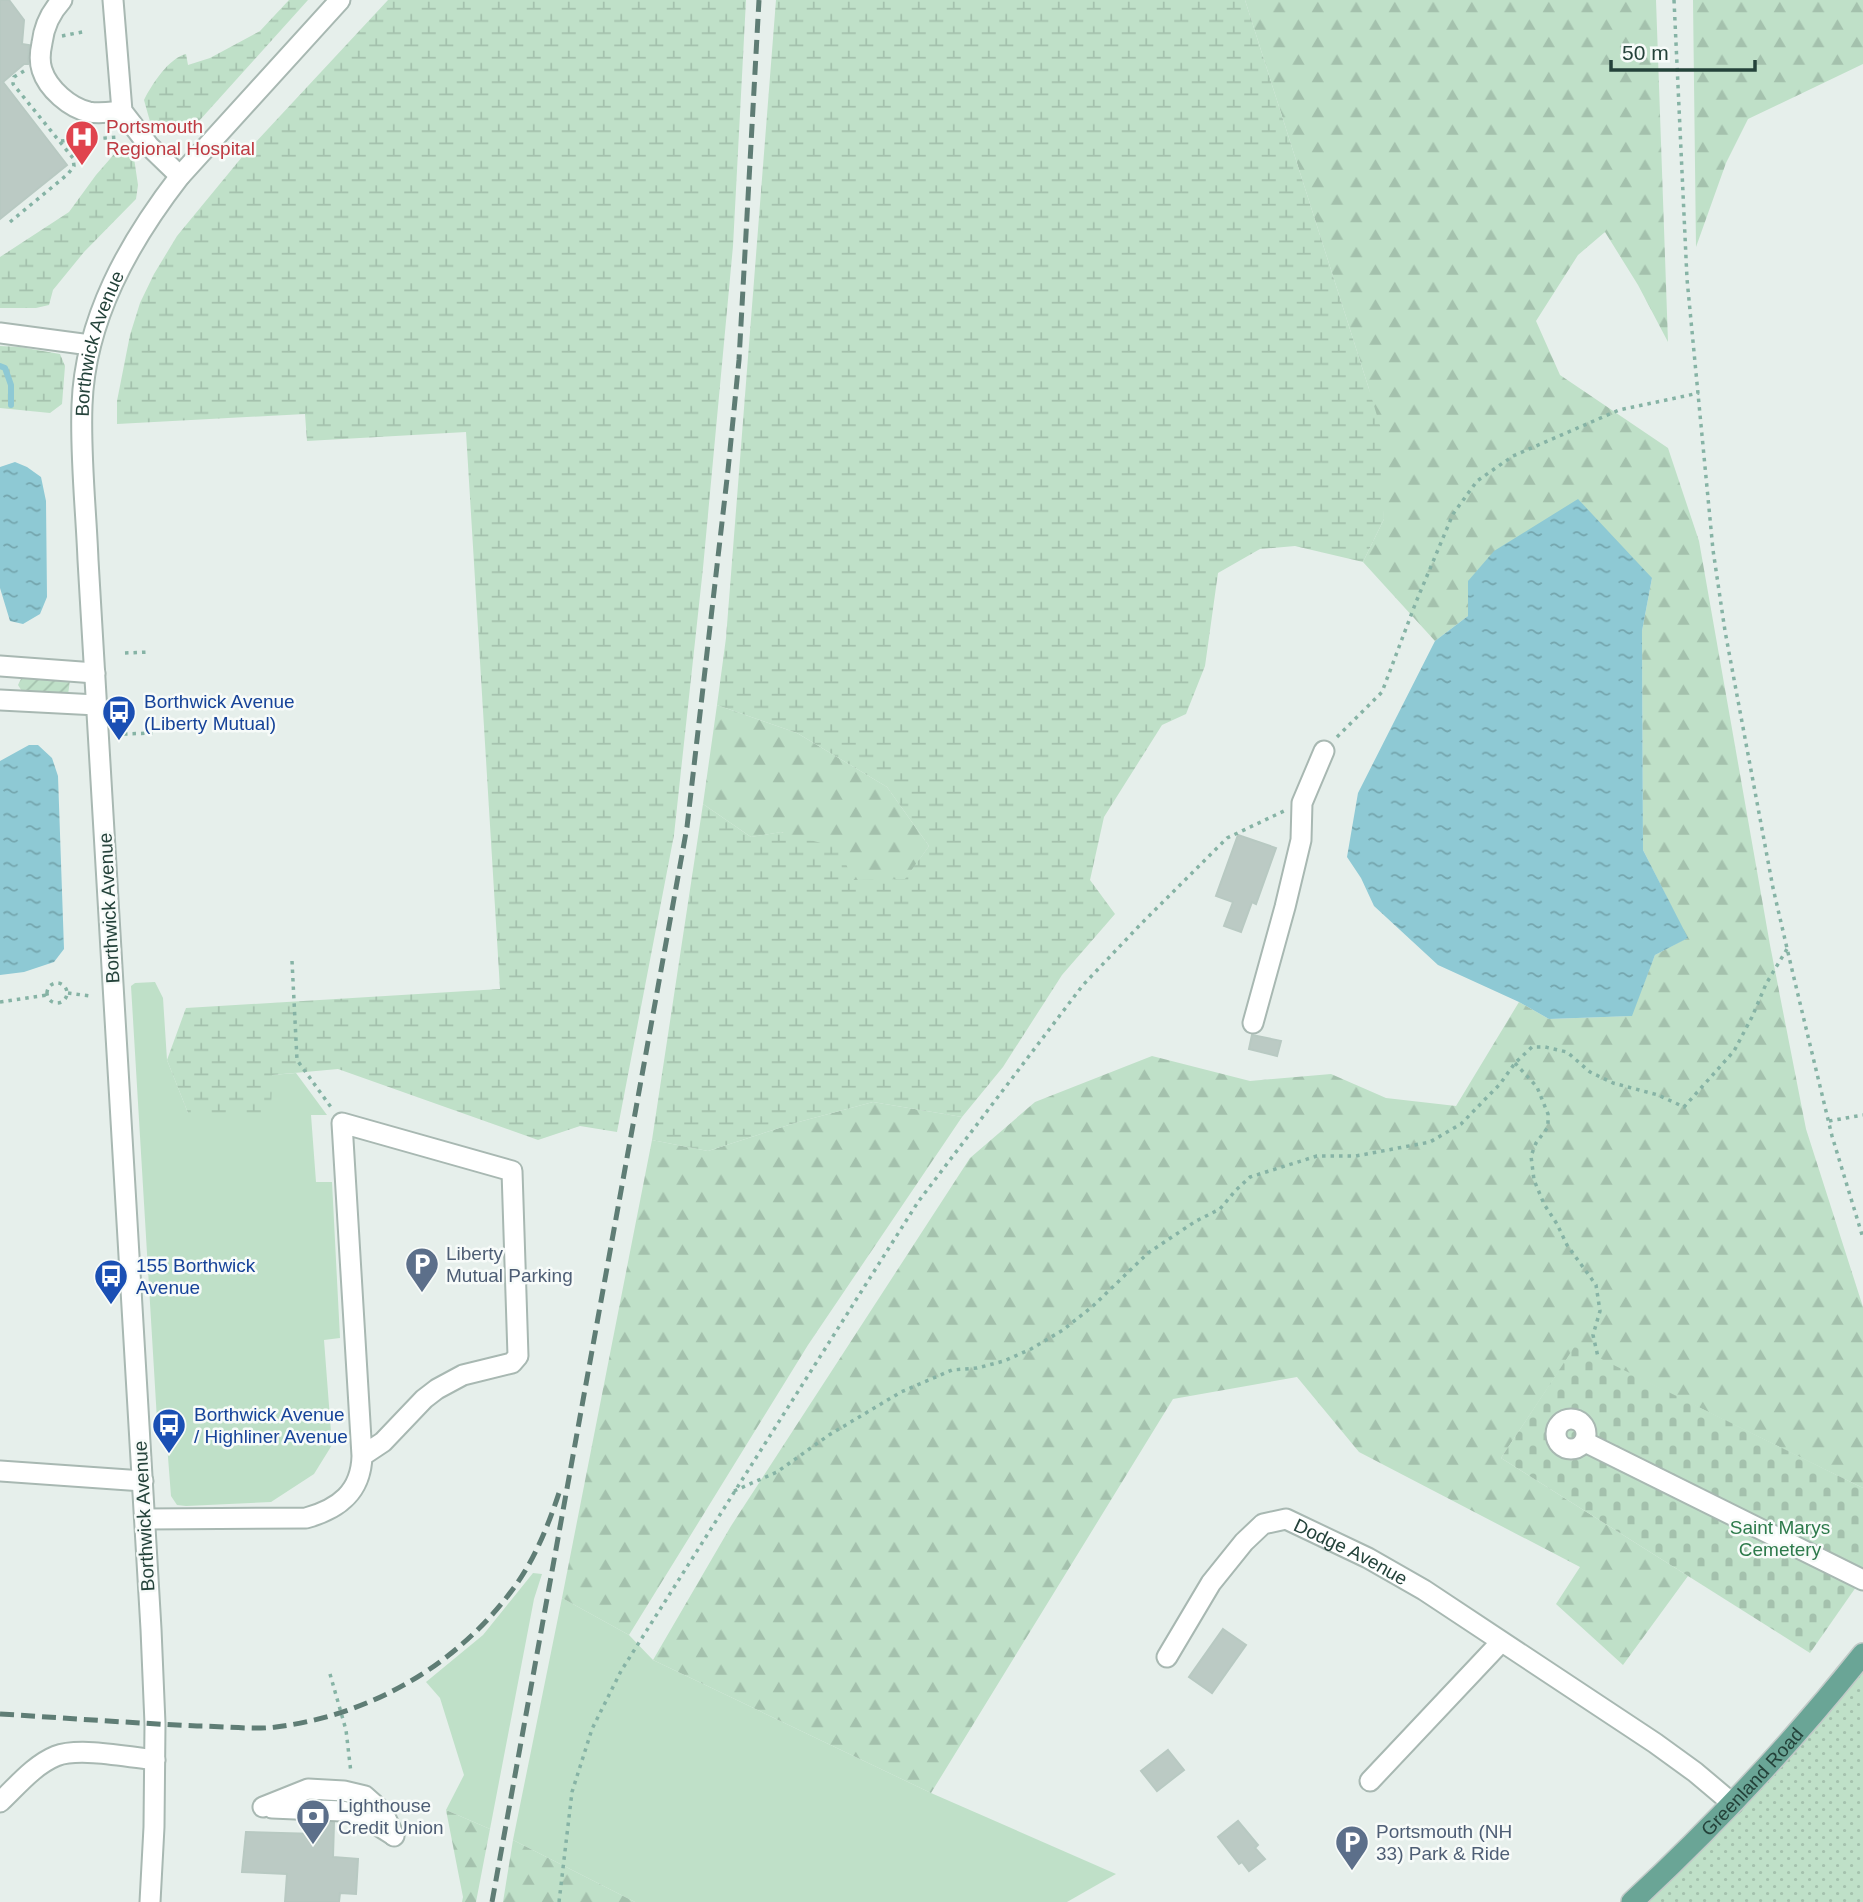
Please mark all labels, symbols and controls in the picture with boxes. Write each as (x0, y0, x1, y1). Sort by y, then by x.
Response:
scale bar (1611, 28, 1755, 72)
text: 50 m (1622, 41, 1669, 64)
place label: Portsmouth Regional Hospital (106, 116, 255, 159)
hospital icon: Portsmouth Regional Hospital (63, 118, 101, 167)
street label: Borthwick Avenue (71, 267, 128, 417)
place label: Borthwick Avenue (Liberty Mutual) (144, 691, 295, 734)
bus stop icon: Borthwick Avenue (Liberty Mutual) (100, 693, 138, 742)
street label: Borthwick Avenue (95, 832, 123, 984)
place label: Liberty Mutual Parking (446, 1243, 573, 1286)
parking icon: Liberty Mutual Parking (403, 1245, 441, 1294)
place label: 155 Borthwick Avenue (136, 1255, 256, 1298)
bus stop icon: 155 Borthwick Avenue (92, 1257, 130, 1306)
place label: Borthwick Avenue / Highliner Avenue (194, 1404, 348, 1447)
bus stop icon: Borthwick Avenue / Highliner Avenue (150, 1406, 188, 1455)
street label: Borthwick Avenue (130, 1440, 158, 1592)
street label: Dodge Avenue (1291, 1514, 1411, 1589)
park label: Saint Marys Cemetery (1730, 1517, 1830, 1560)
street label: Greenland Road (1697, 1723, 1807, 1840)
place label: Lighthouse Credit Union (338, 1795, 444, 1838)
bank icon: Lighthouse Credit Union (294, 1797, 332, 1846)
place label: Portsmouth (NH 33) Park & Ride (1376, 1821, 1512, 1864)
parking icon: Portsmouth (NH 33) Park & Ride (1333, 1823, 1371, 1872)

